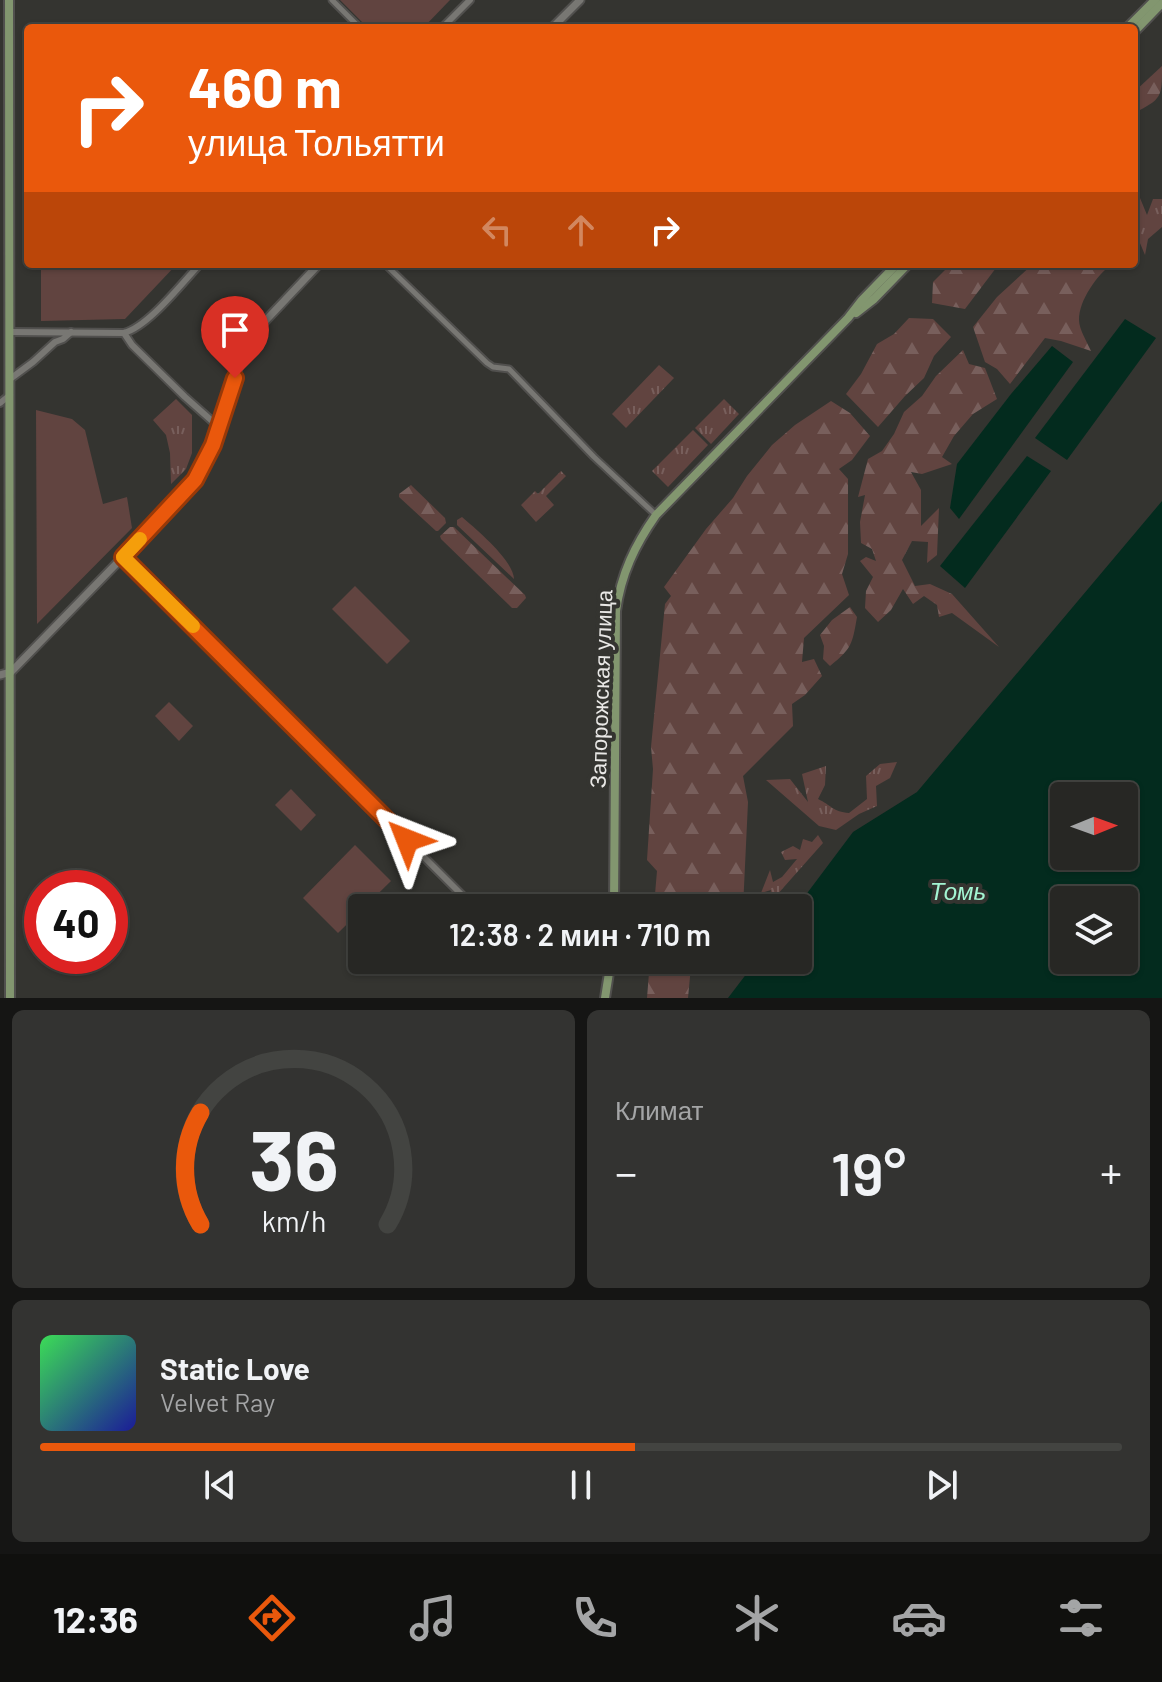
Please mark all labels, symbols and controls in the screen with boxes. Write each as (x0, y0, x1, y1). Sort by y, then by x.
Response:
text: 460 m (188, 52, 342, 119)
icon: right (56, 56, 160, 160)
text: улица Тольятти (188, 120, 445, 163)
icon: left (475, 208, 519, 252)
icon: ahead (559, 208, 603, 252)
icon: right (643, 208, 687, 252)
pin (201, 296, 269, 378)
icon: arrive (213, 308, 257, 352)
street label: Запорожская улица (584, 588, 617, 789)
north arrow (1050, 782, 1138, 870)
map controls (1050, 782, 1138, 974)
position arrow (365, 798, 449, 882)
speed limit sign: 40 (24, 870, 128, 974)
water label: Томь (930, 876, 986, 905)
button: layers (1050, 886, 1138, 974)
text: 12:38 · 2 мин · 710 m (449, 916, 711, 952)
text: Климат (615, 1094, 704, 1125)
text: 36 (249, 1108, 338, 1208)
text: 19° (831, 1136, 906, 1208)
text: − (615, 1145, 637, 1198)
text: + (1100, 1145, 1122, 1198)
text: km/h (261, 1203, 326, 1238)
text: Static Love (160, 1350, 310, 1386)
text: Velvet Ray (160, 1386, 275, 1417)
icon: previous (198, 1463, 242, 1507)
icon: pause (559, 1463, 603, 1507)
icon: next (920, 1463, 964, 1507)
icon: directions (244, 1590, 300, 1646)
icon: music (405, 1590, 461, 1646)
icon: phone (567, 1590, 623, 1646)
icon: climate (729, 1590, 785, 1646)
icon: car (891, 1590, 947, 1646)
icon: filters (1053, 1590, 1109, 1646)
text: 12:36 (53, 1597, 138, 1640)

